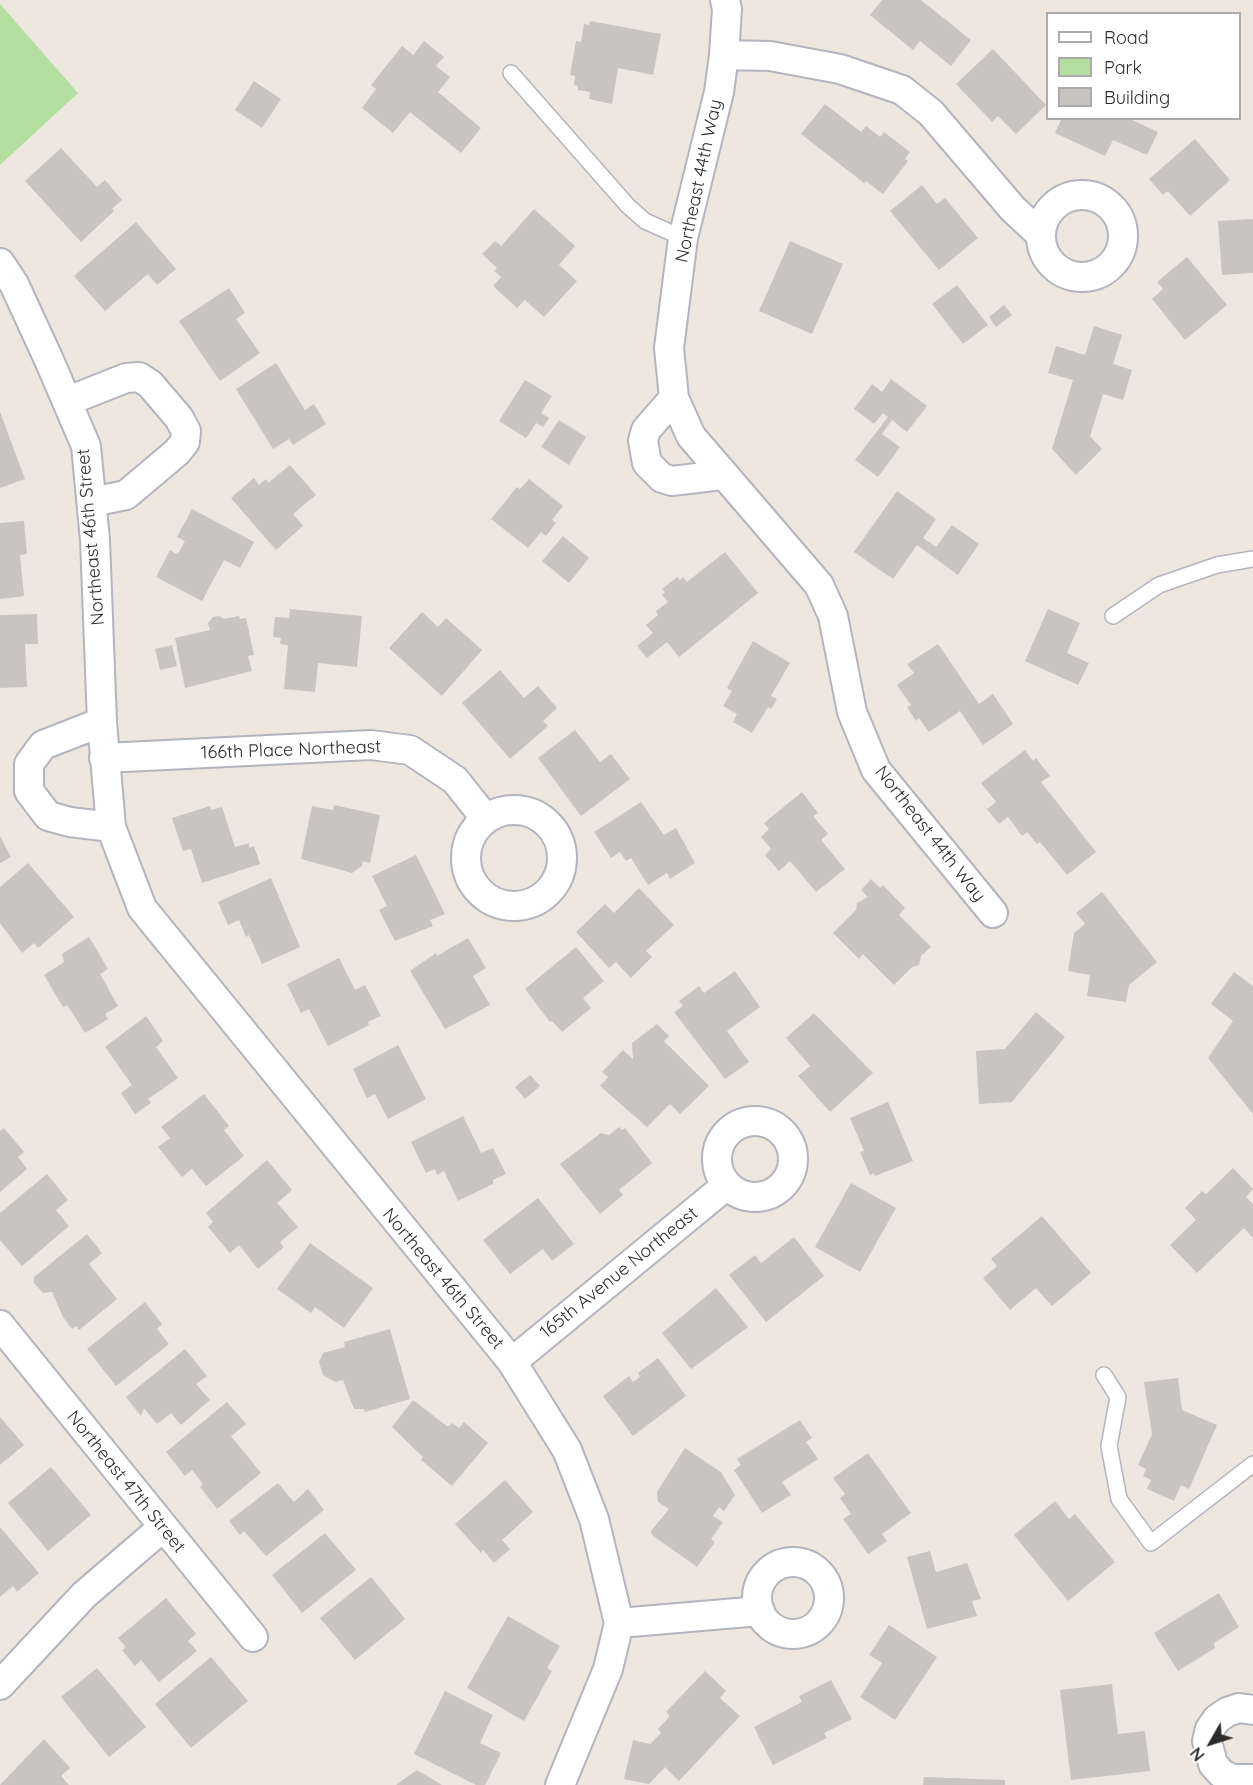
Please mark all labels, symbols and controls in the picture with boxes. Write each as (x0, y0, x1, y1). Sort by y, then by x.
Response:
legend (1046, 12, 1241, 120)
text: Road (1104, 26, 1149, 49)
text: Park (1104, 56, 1142, 79)
text: Building (1104, 86, 1170, 109)
street label: Northeast 44th Way (671, 97, 727, 265)
street label: Northeast 46th Street (73, 448, 109, 626)
street label: 166th Place Northeast (200, 736, 382, 764)
street label: Northeast 44th Way (870, 762, 990, 906)
street label: 165th Avenue Northeast (536, 1203, 702, 1343)
street label: Northeast 46th Street (378, 1204, 508, 1354)
street label: Northeast 47th Street (62, 1407, 190, 1557)
north arrow (1181, 1713, 1241, 1773)
text: N (1186, 1743, 1208, 1765)

